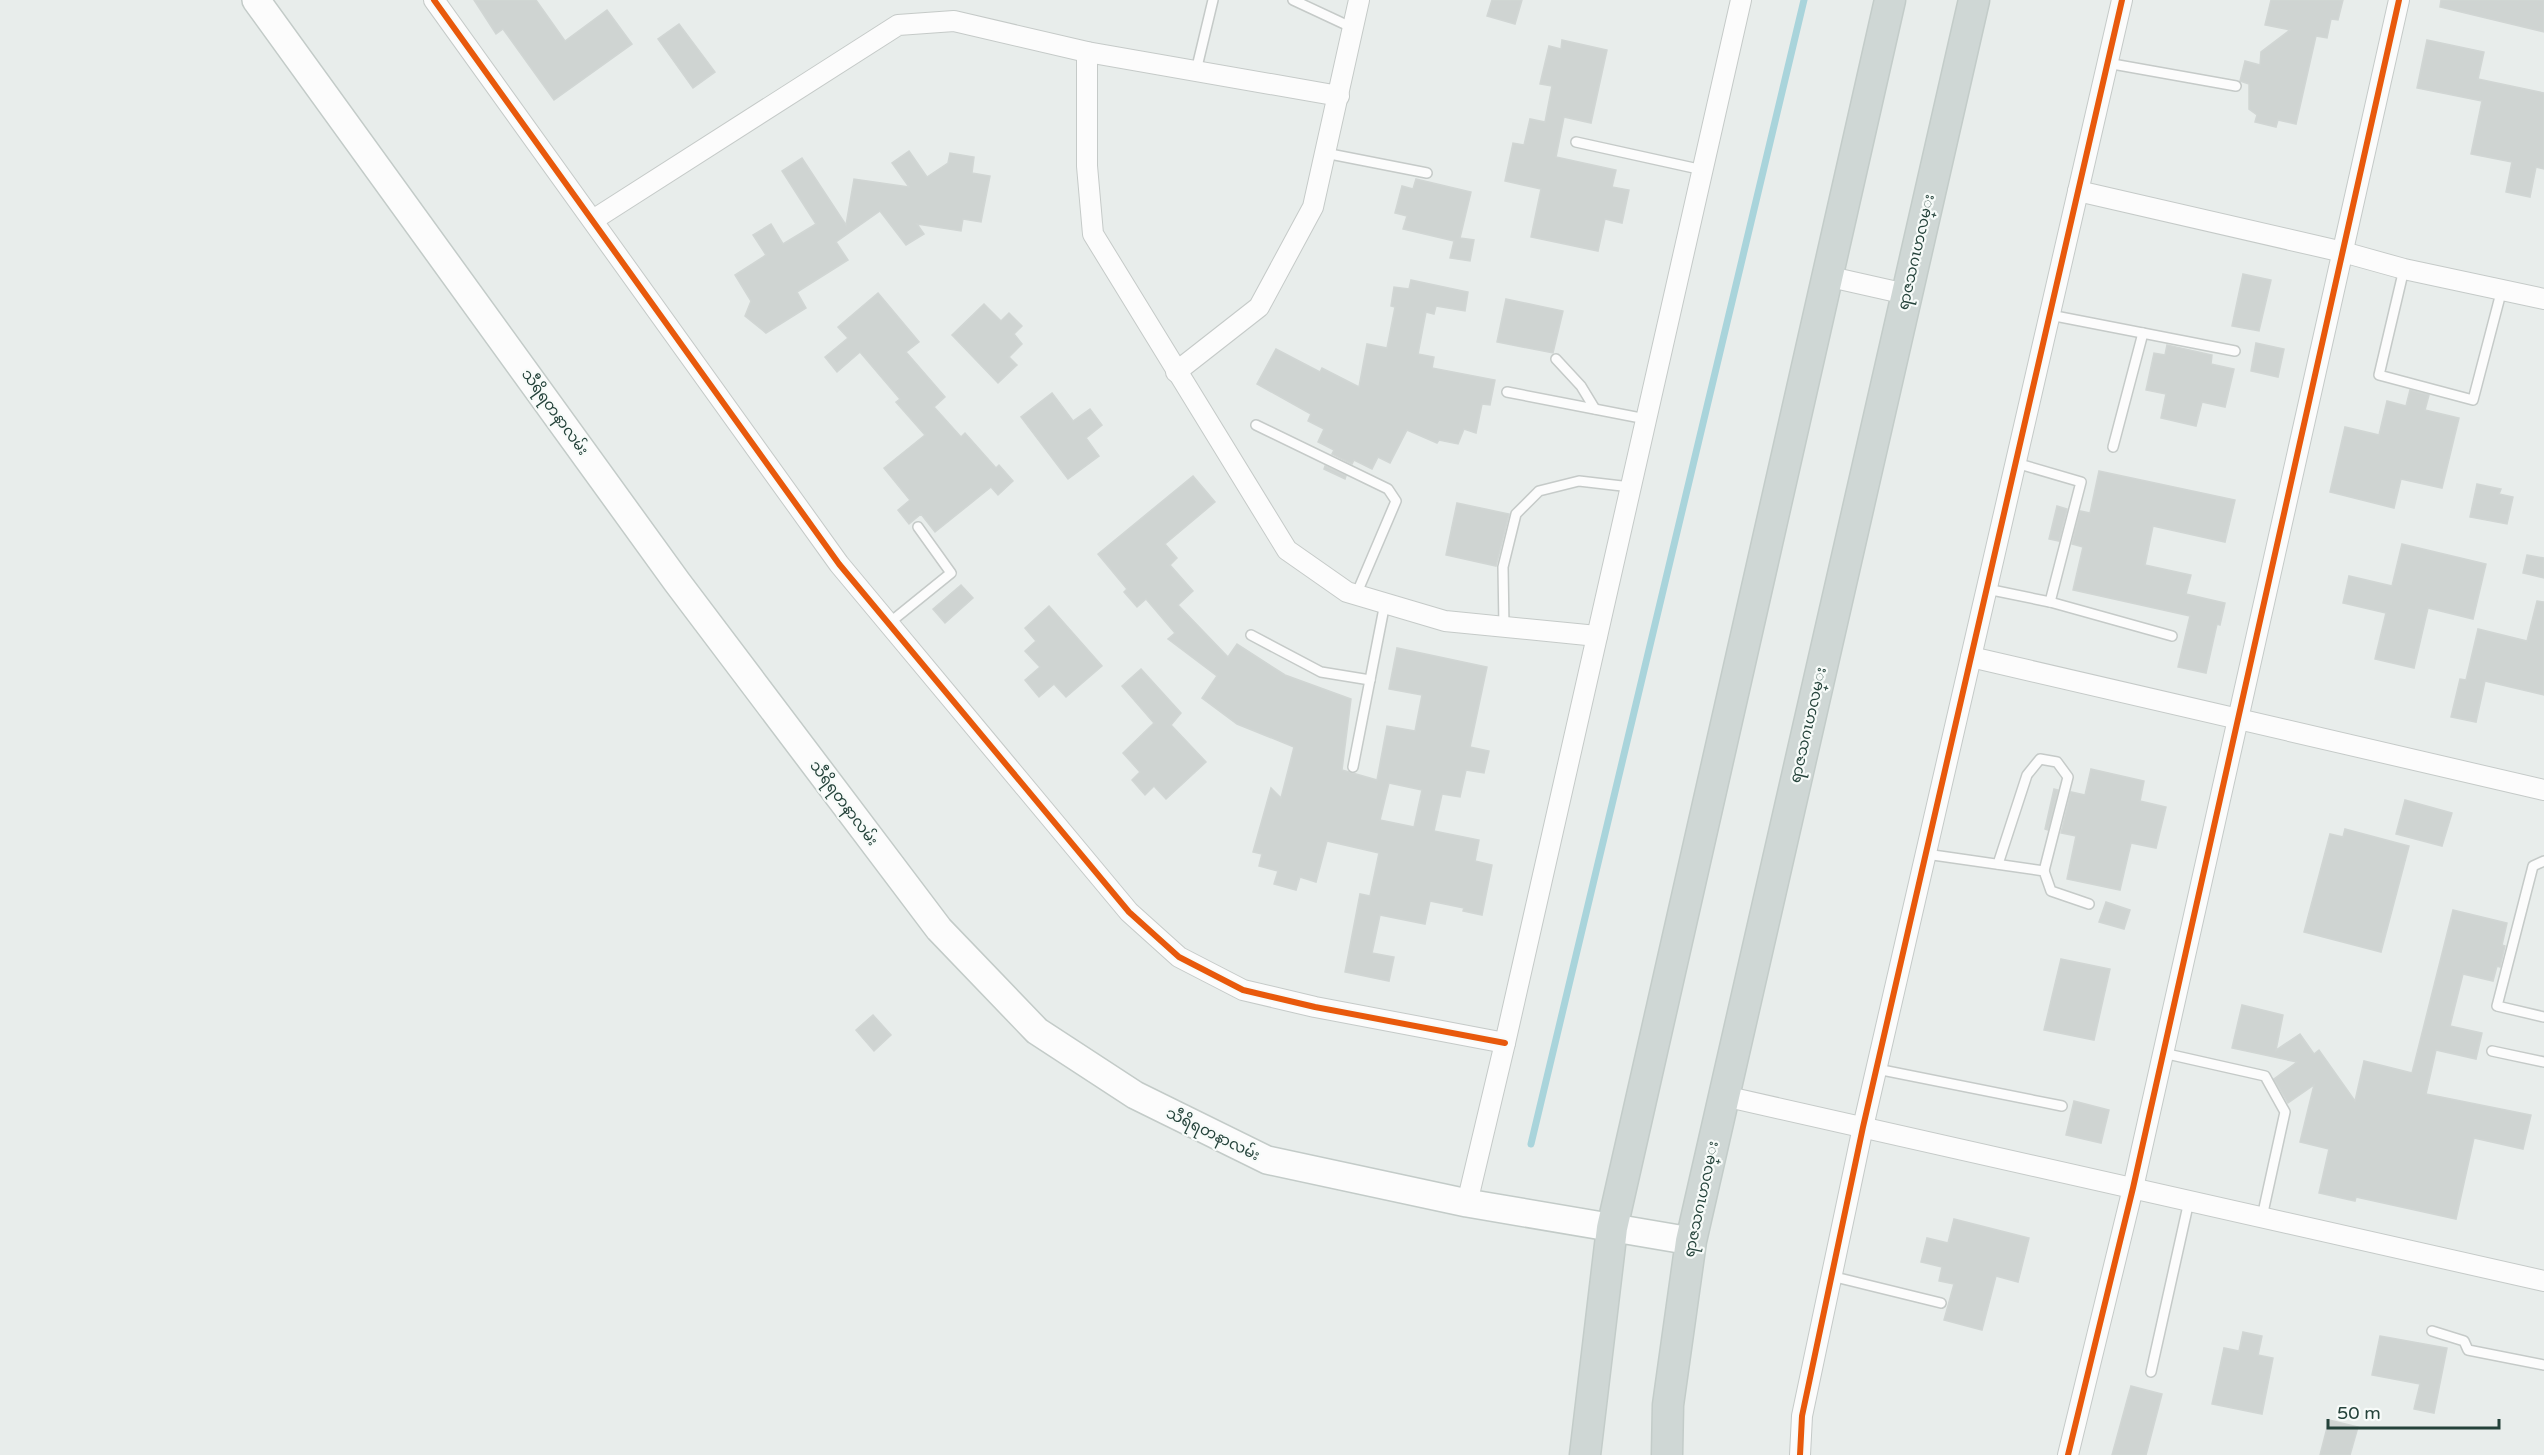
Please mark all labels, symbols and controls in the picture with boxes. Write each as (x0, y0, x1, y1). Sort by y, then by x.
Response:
street label: ရာဇသဂၤဟလမ္း (1894, 192, 1941, 312)
street label: သီရိရတနာလမ်း (515, 365, 593, 460)
street label: ရာဇသဂၤဟလမ္း (1786, 665, 1833, 785)
street label: သီရိရတနာလမ်း (804, 756, 883, 851)
street label: သီရိရတနာလမ်း (1162, 1103, 1263, 1167)
street label: ရာဇသဂၤဟလမ္း (1680, 1139, 1725, 1259)
scale bar (2328, 1392, 2499, 1430)
text: 50 m (2337, 1402, 2381, 1424)

